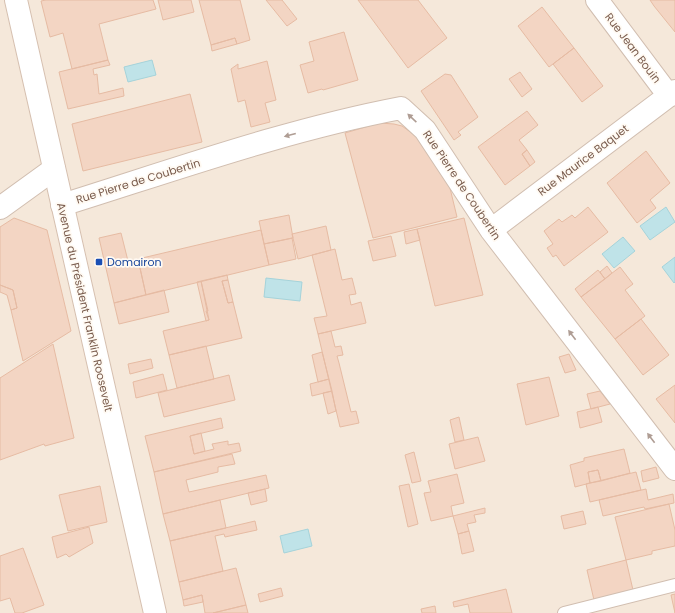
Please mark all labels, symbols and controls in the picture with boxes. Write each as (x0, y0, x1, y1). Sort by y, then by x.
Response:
street label: Rue Jean Bouin (601, 10, 665, 86)
one-way arrow (407, 113, 417, 123)
street label: Rue Maurice Baquet (534, 120, 632, 200)
street label: Rue Pierre de Coubertin (419, 127, 505, 243)
one-way arrow (283, 132, 295, 138)
street label: Rue Pierre de Coubertin (74, 154, 202, 208)
street label: Avenue du Président Franklin Roosevelt (53, 201, 117, 413)
place label: Domairon (107, 254, 161, 270)
marker: Domairon (94, 257, 104, 267)
one-way arrow (568, 330, 576, 341)
one-way arrow (647, 433, 655, 444)

